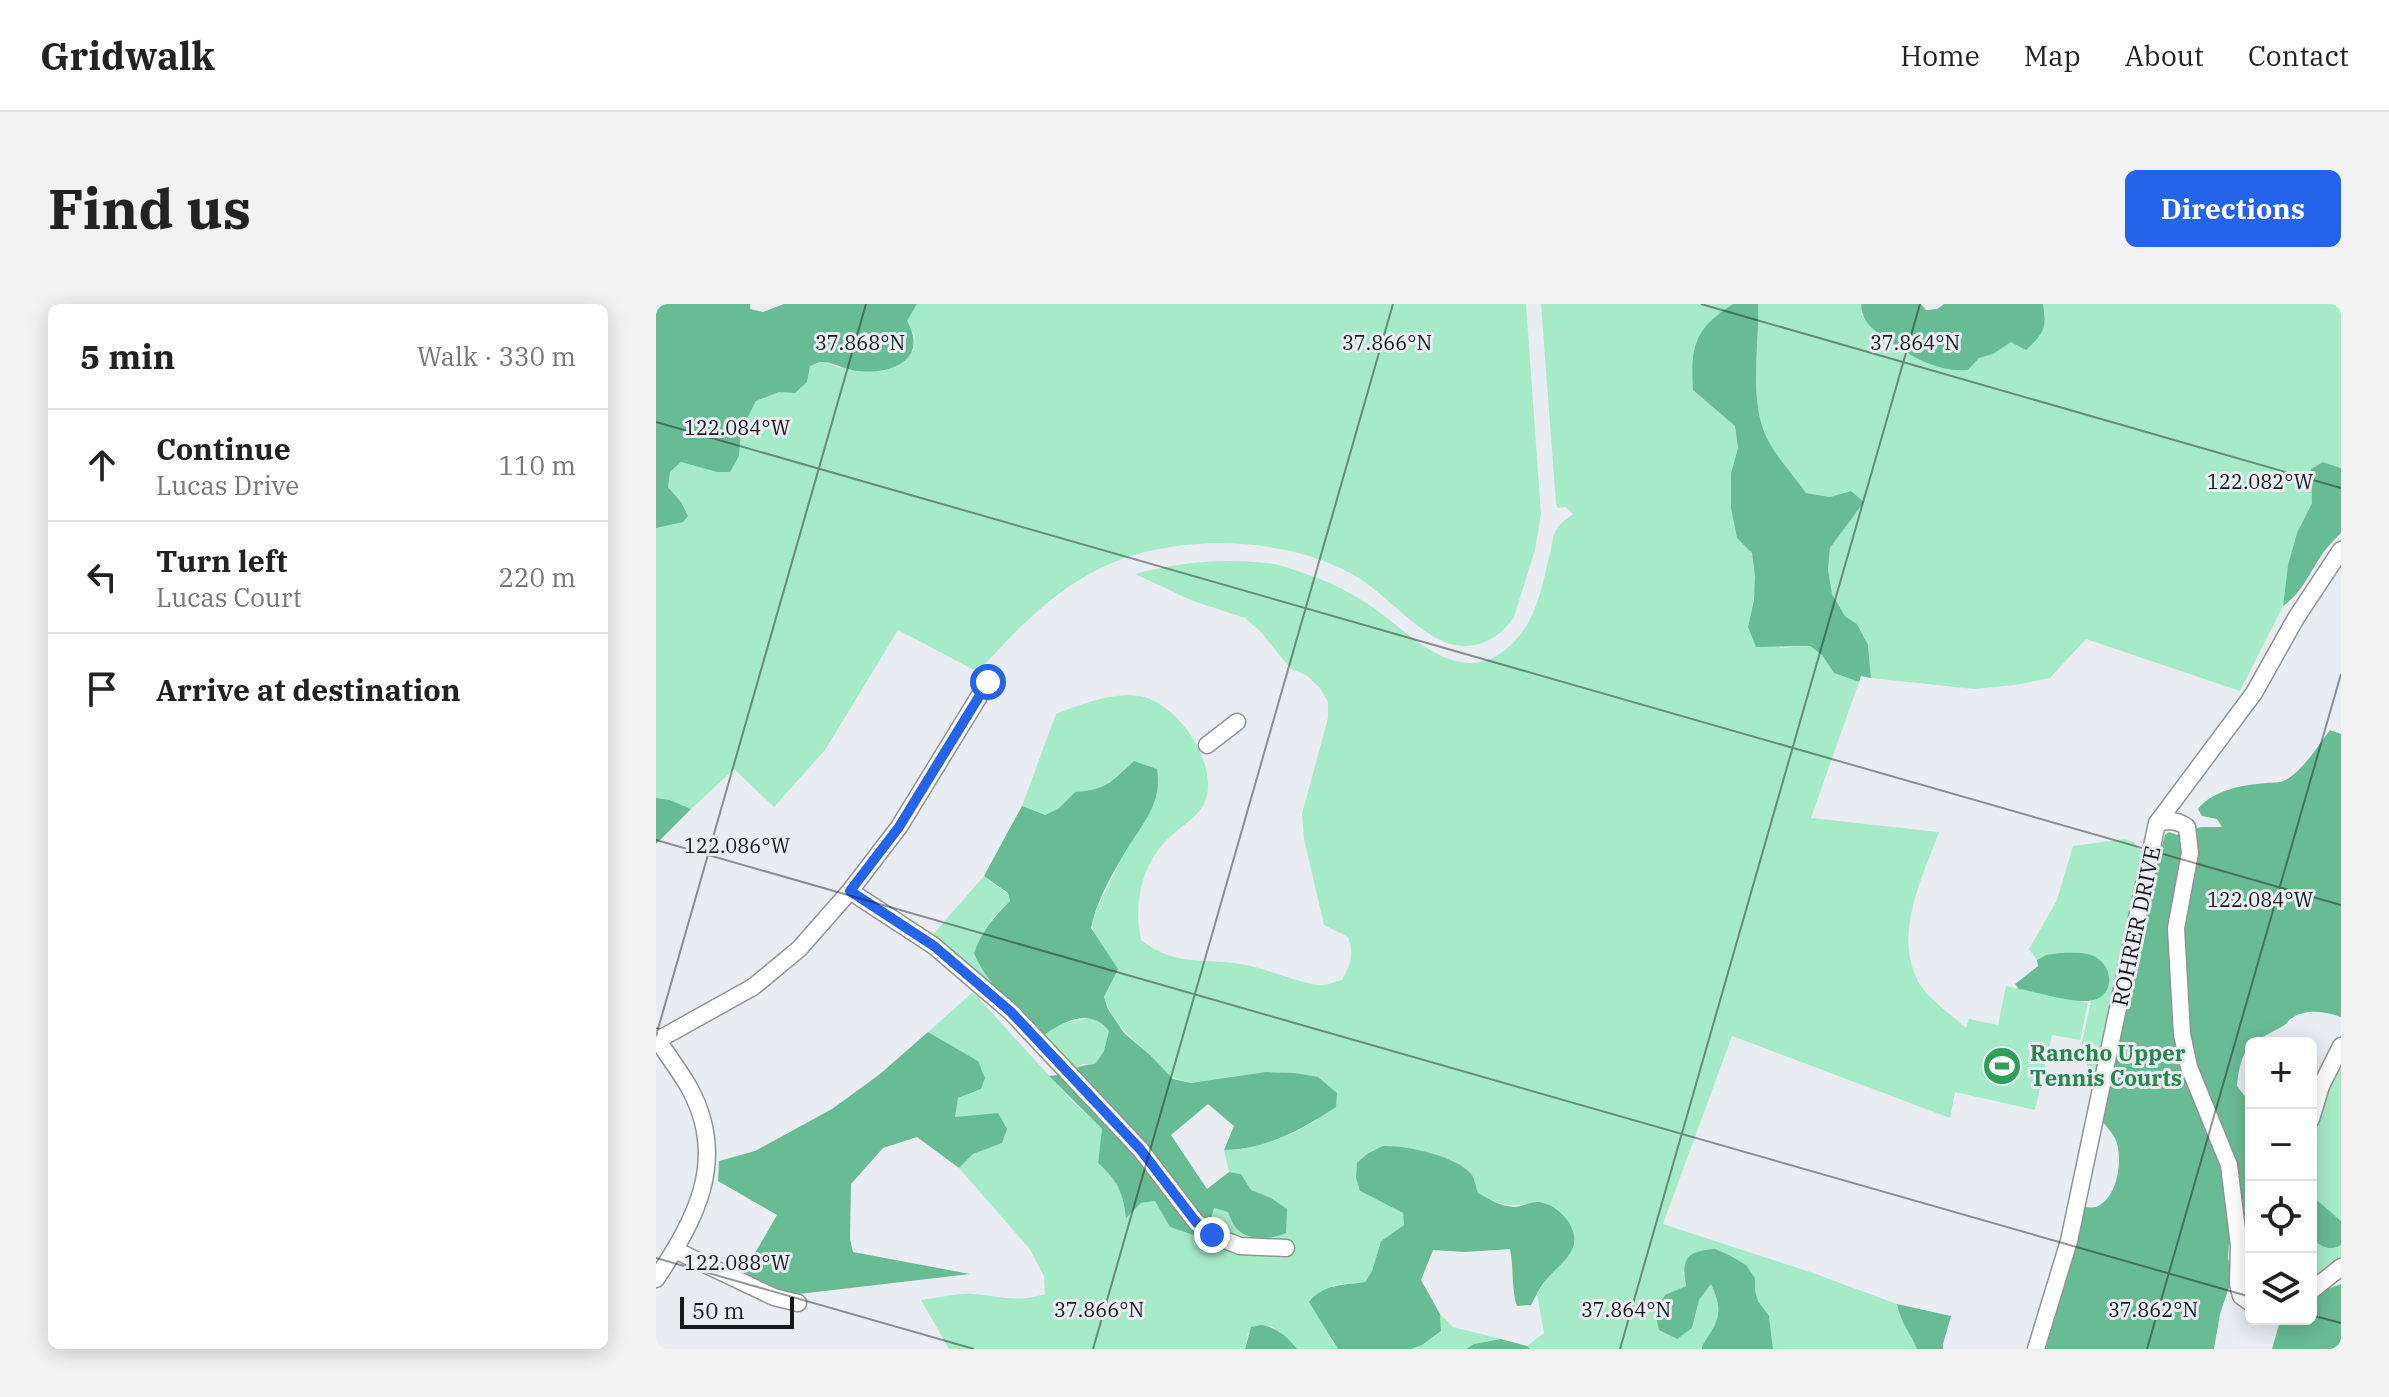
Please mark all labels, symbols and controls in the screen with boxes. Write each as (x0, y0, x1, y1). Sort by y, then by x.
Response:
text: Gridwalk (40, 31, 215, 80)
text: Home (1900, 37, 1980, 74)
text: Map (2024, 37, 2081, 74)
text: About (2125, 37, 2204, 74)
text: Contact (2248, 37, 2349, 74)
button: Directions (2125, 170, 2341, 247)
text: Find us (48, 172, 251, 244)
text: 37.868°N (815, 329, 905, 356)
text: 37.866°N (1342, 329, 1432, 356)
text: 37.864°N (1870, 329, 1960, 356)
text: 5 min (80, 334, 175, 378)
text: Walk · 330 m (417, 339, 576, 373)
text: 122.084°W (684, 414, 790, 441)
text: Continue (156, 429, 291, 468)
icon: ahead (80, 443, 124, 487)
text: 110 m (498, 448, 576, 482)
text: Lucas Drive (156, 468, 299, 502)
text: 122.082°W (2207, 468, 2313, 495)
text: Turn left (156, 541, 288, 580)
icon: left (80, 555, 124, 599)
text: 220 m (498, 560, 576, 594)
text: Lucas Court (156, 580, 302, 614)
route start (970, 664, 1006, 700)
icon: arrive (80, 667, 124, 711)
text: Arrive at destination (156, 670, 461, 709)
text: 122.086°W (684, 832, 790, 859)
street label: ROHRER DRIVE (2104, 843, 2167, 1009)
text: 122.084°W (2207, 886, 2313, 913)
map controls (2245, 1037, 2317, 1325)
button: + (2245, 1037, 2317, 1109)
place label: Rancho Upper Tennis Courts (2030, 1038, 2186, 1092)
sports icon: Rancho Upper Tennis Courts (1981, 1045, 2023, 1087)
button: − (2245, 1109, 2317, 1181)
button: locate (2245, 1181, 2317, 1253)
route end (1194, 1217, 1230, 1253)
text: 122.088°W (684, 1249, 790, 1276)
button: layers (2245, 1253, 2317, 1325)
scale bar (680, 1293, 794, 1329)
text: 50 m (692, 1296, 744, 1325)
text: 37.866°N (1054, 1296, 1144, 1323)
text: 37.864°N (1581, 1296, 1671, 1323)
text: 37.862°N (2108, 1296, 2198, 1323)

